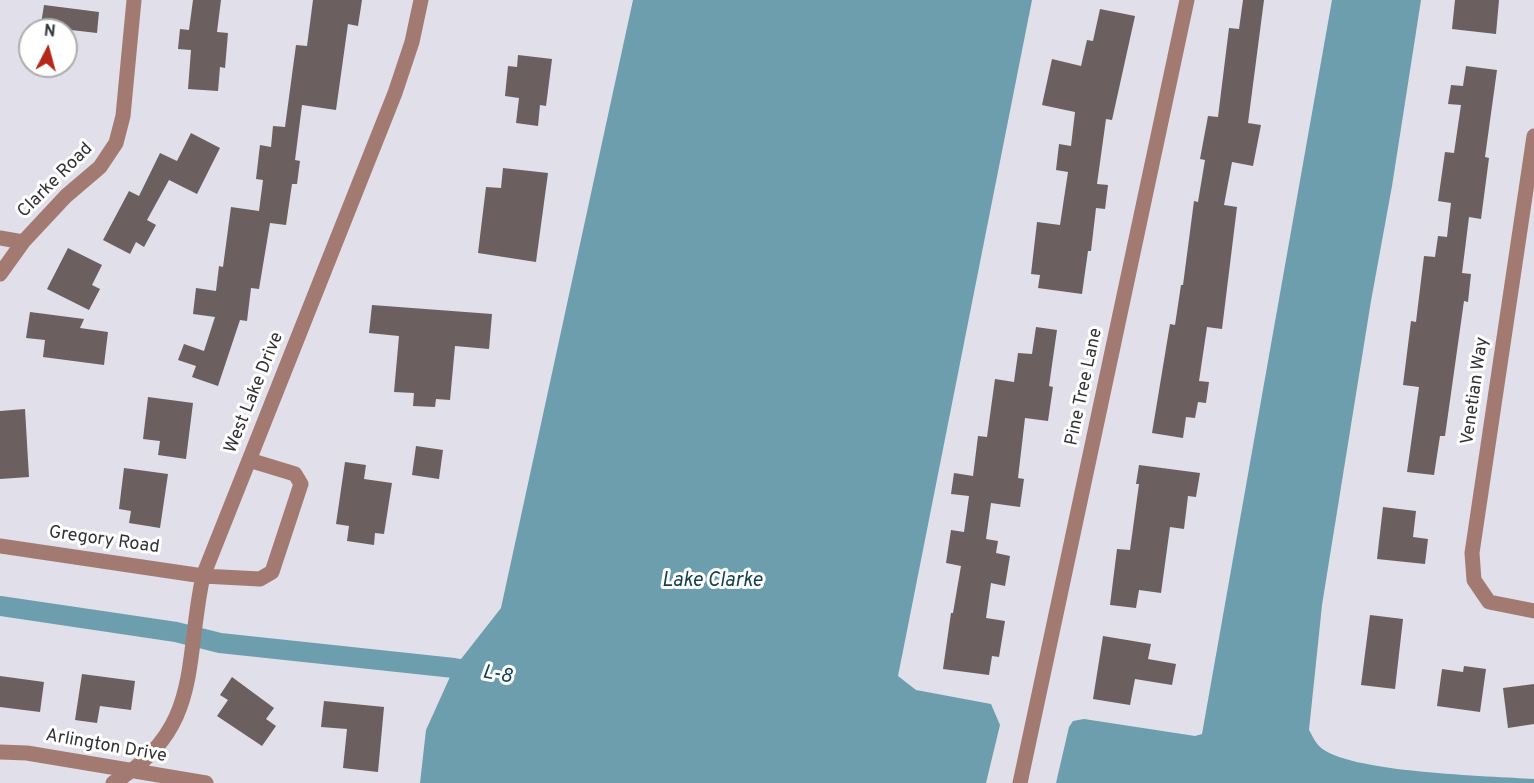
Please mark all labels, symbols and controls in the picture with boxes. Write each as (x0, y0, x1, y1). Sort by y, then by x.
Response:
north arrow (18, 18, 78, 78)
text: N (43, 22, 56, 43)
street label: Clarke Road (14, 139, 98, 223)
street label: Pine Tree Lane (1062, 326, 1108, 448)
street label: West Lake Drive (221, 329, 289, 457)
street label: Venetian Way (1458, 336, 1494, 446)
street label: Gregory Road (47, 523, 161, 559)
water label: Lake Clarke (662, 570, 762, 594)
water label: L-8 (480, 662, 514, 690)
street label: Arlington Drive (44, 726, 168, 768)

